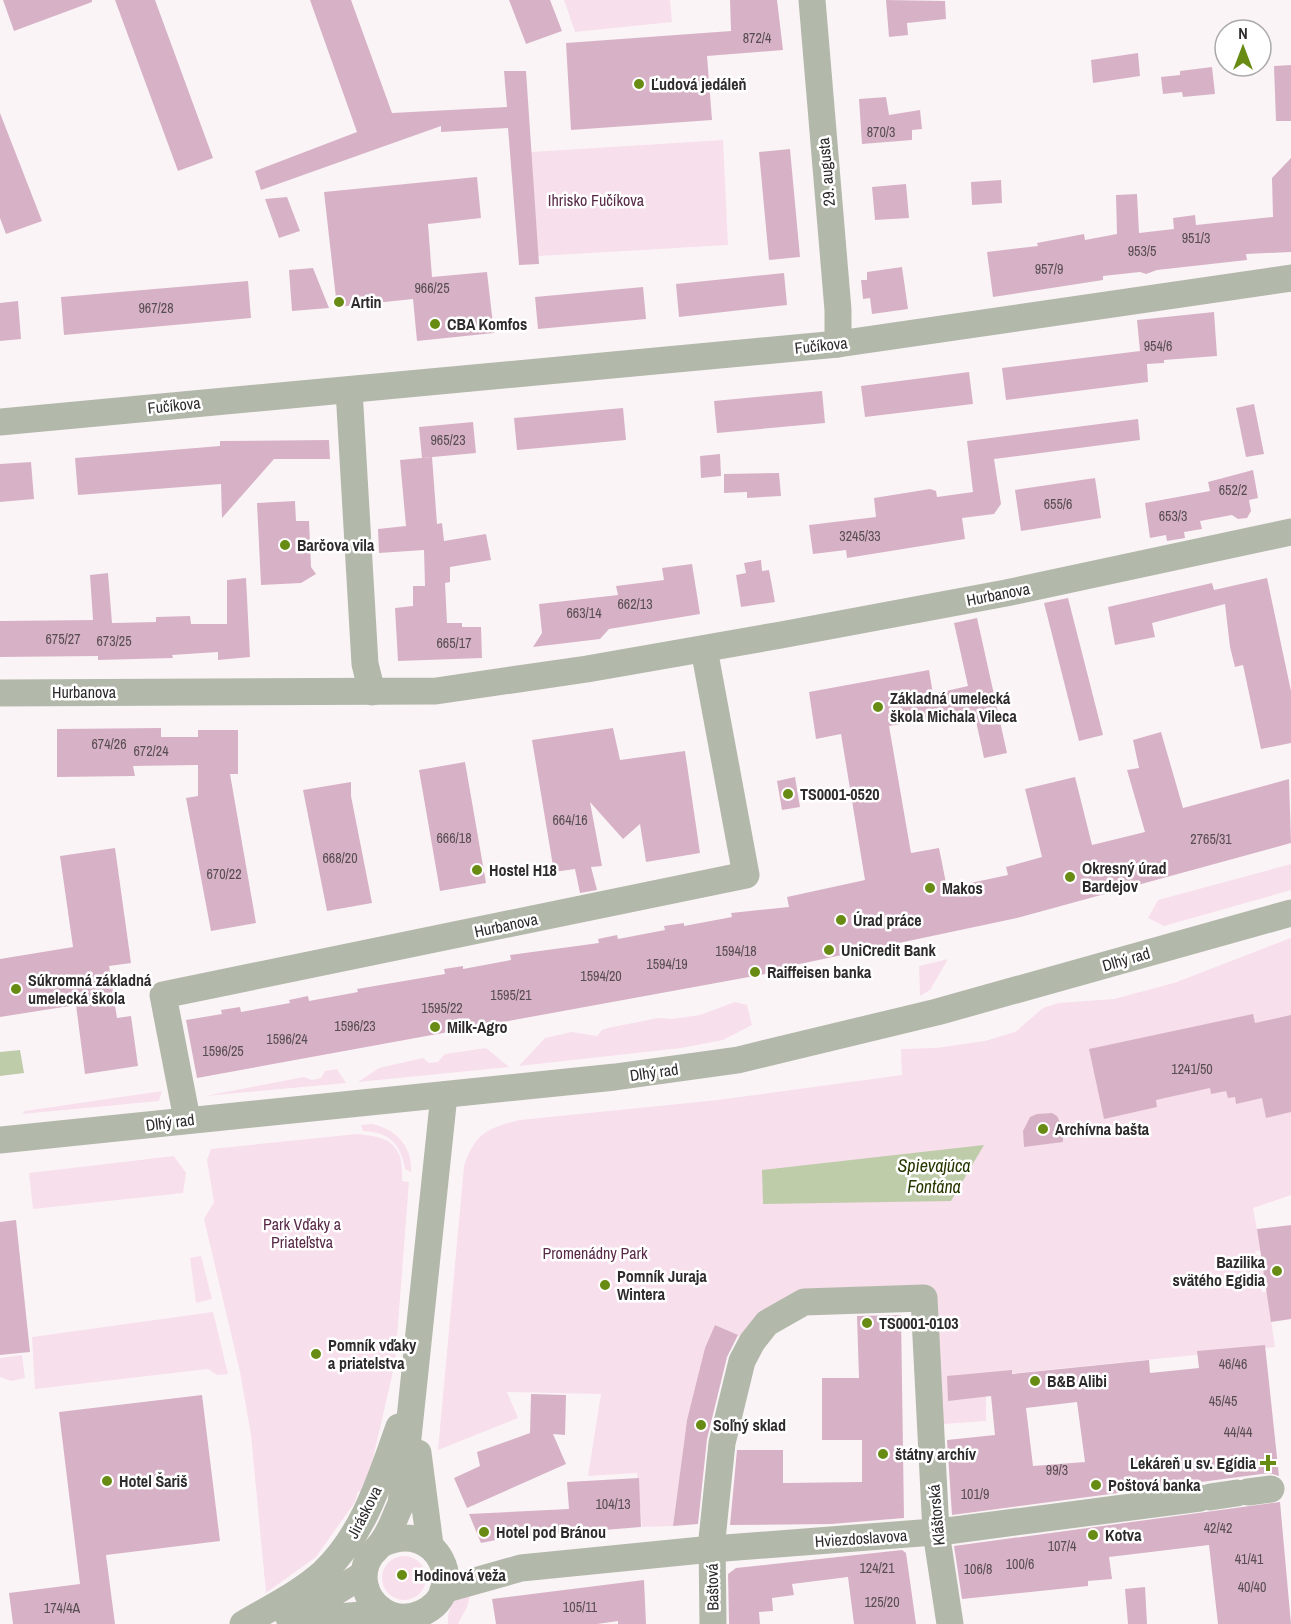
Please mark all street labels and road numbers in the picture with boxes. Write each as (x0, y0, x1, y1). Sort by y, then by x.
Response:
street label: 29. augusta (812, 136, 840, 207)
street label: Fučíkova (793, 331, 849, 359)
street label: Fučíkova (146, 391, 202, 419)
street label: Hurbanova (964, 577, 1032, 611)
street label: Hurbanova (52, 681, 117, 703)
street label: Hurbanova (472, 907, 540, 942)
street label: Dlhý rad (1099, 942, 1153, 976)
street label: Dlhý rad (628, 1058, 680, 1086)
street label: Dlhý rad (144, 1108, 196, 1136)
street label: Jiráskova (341, 1481, 387, 1542)
street label: Kláštorská (922, 1483, 950, 1546)
street label: Hviezdoslavova (814, 1524, 909, 1552)
street label: Baštová (701, 1562, 723, 1611)

